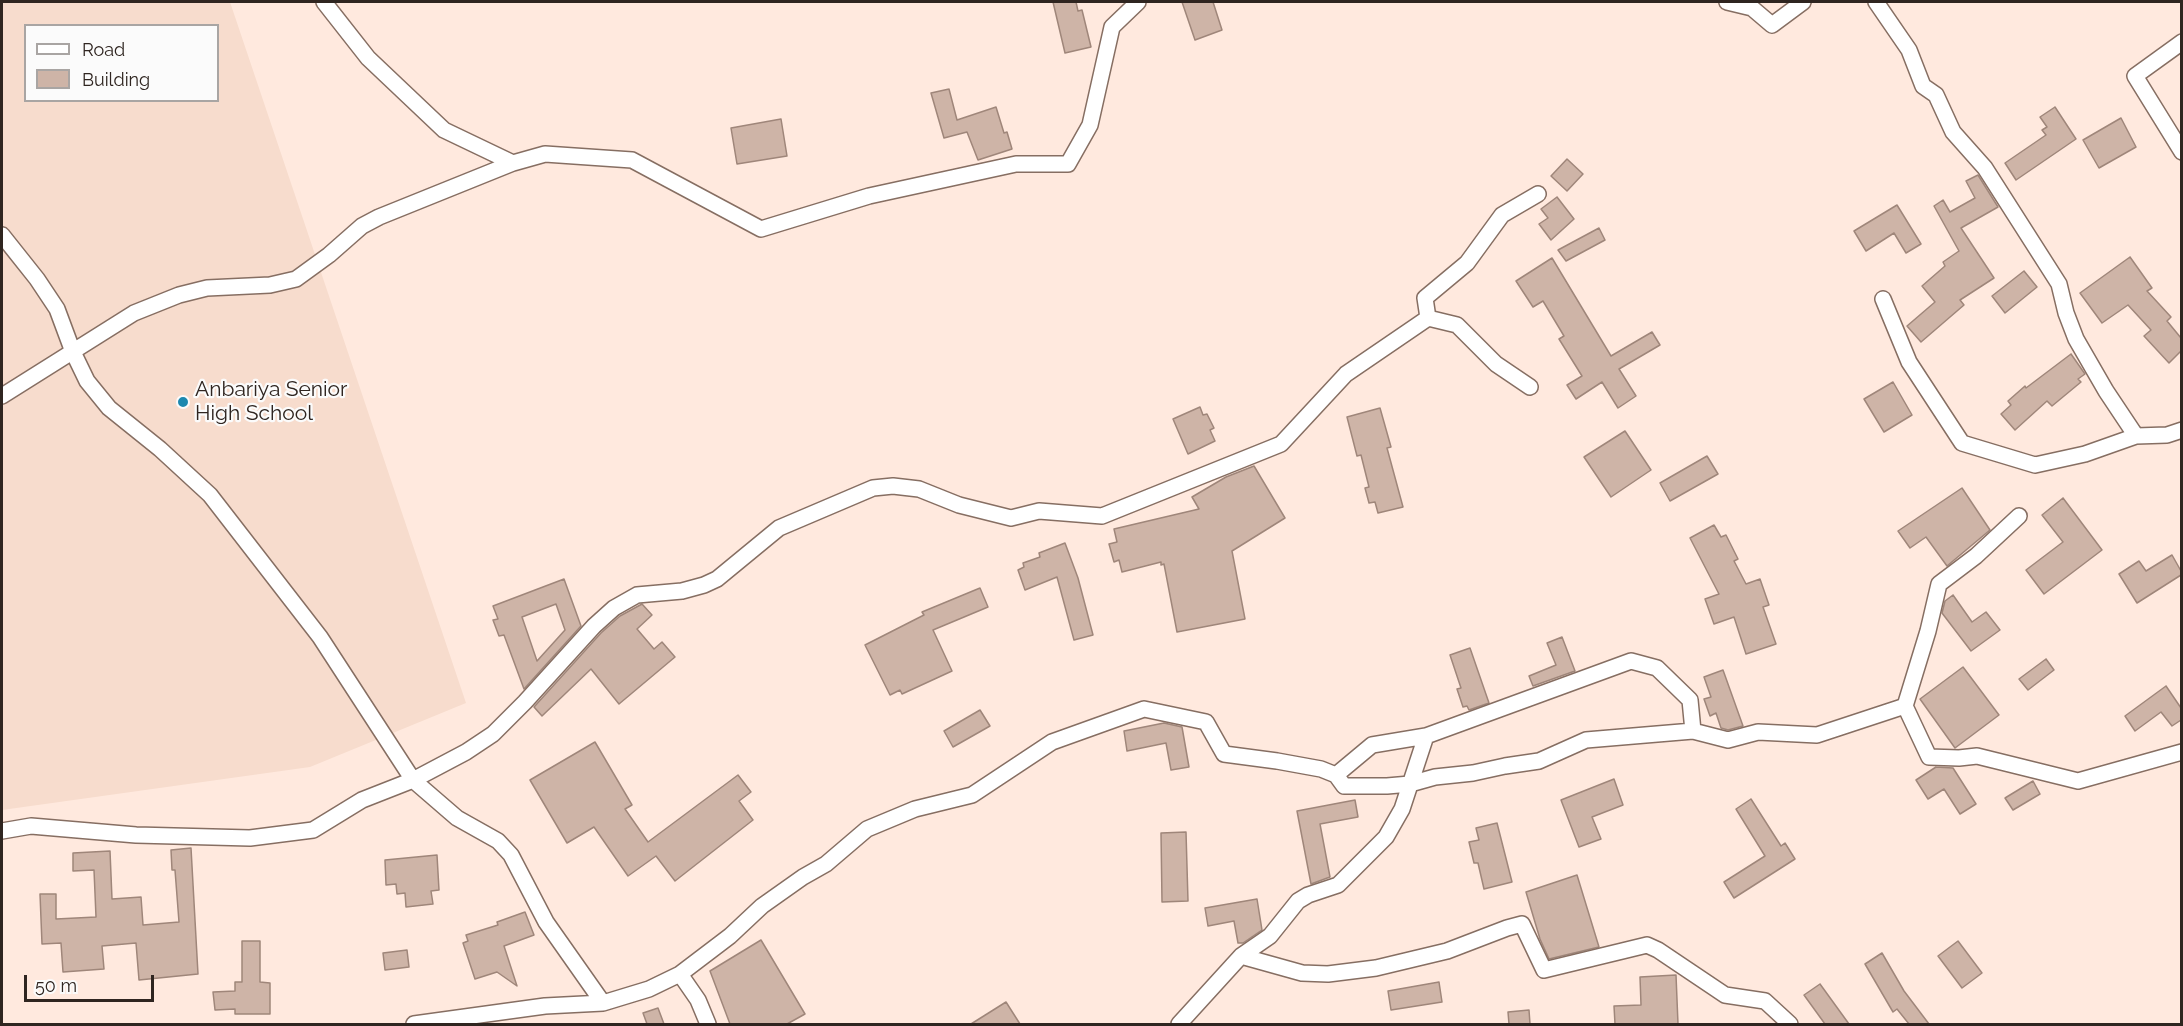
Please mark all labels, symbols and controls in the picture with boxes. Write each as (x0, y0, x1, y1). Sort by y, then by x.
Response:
legend (24, 24, 219, 102)
text: Road (82, 39, 125, 60)
text: Building (82, 69, 150, 90)
place label: Anbariya Senior High School (195, 377, 347, 427)
marker: Anbariya Senior High School (176, 395, 190, 409)
scale bar (27, 963, 158, 1001)
text: 50 m (35, 975, 77, 996)

